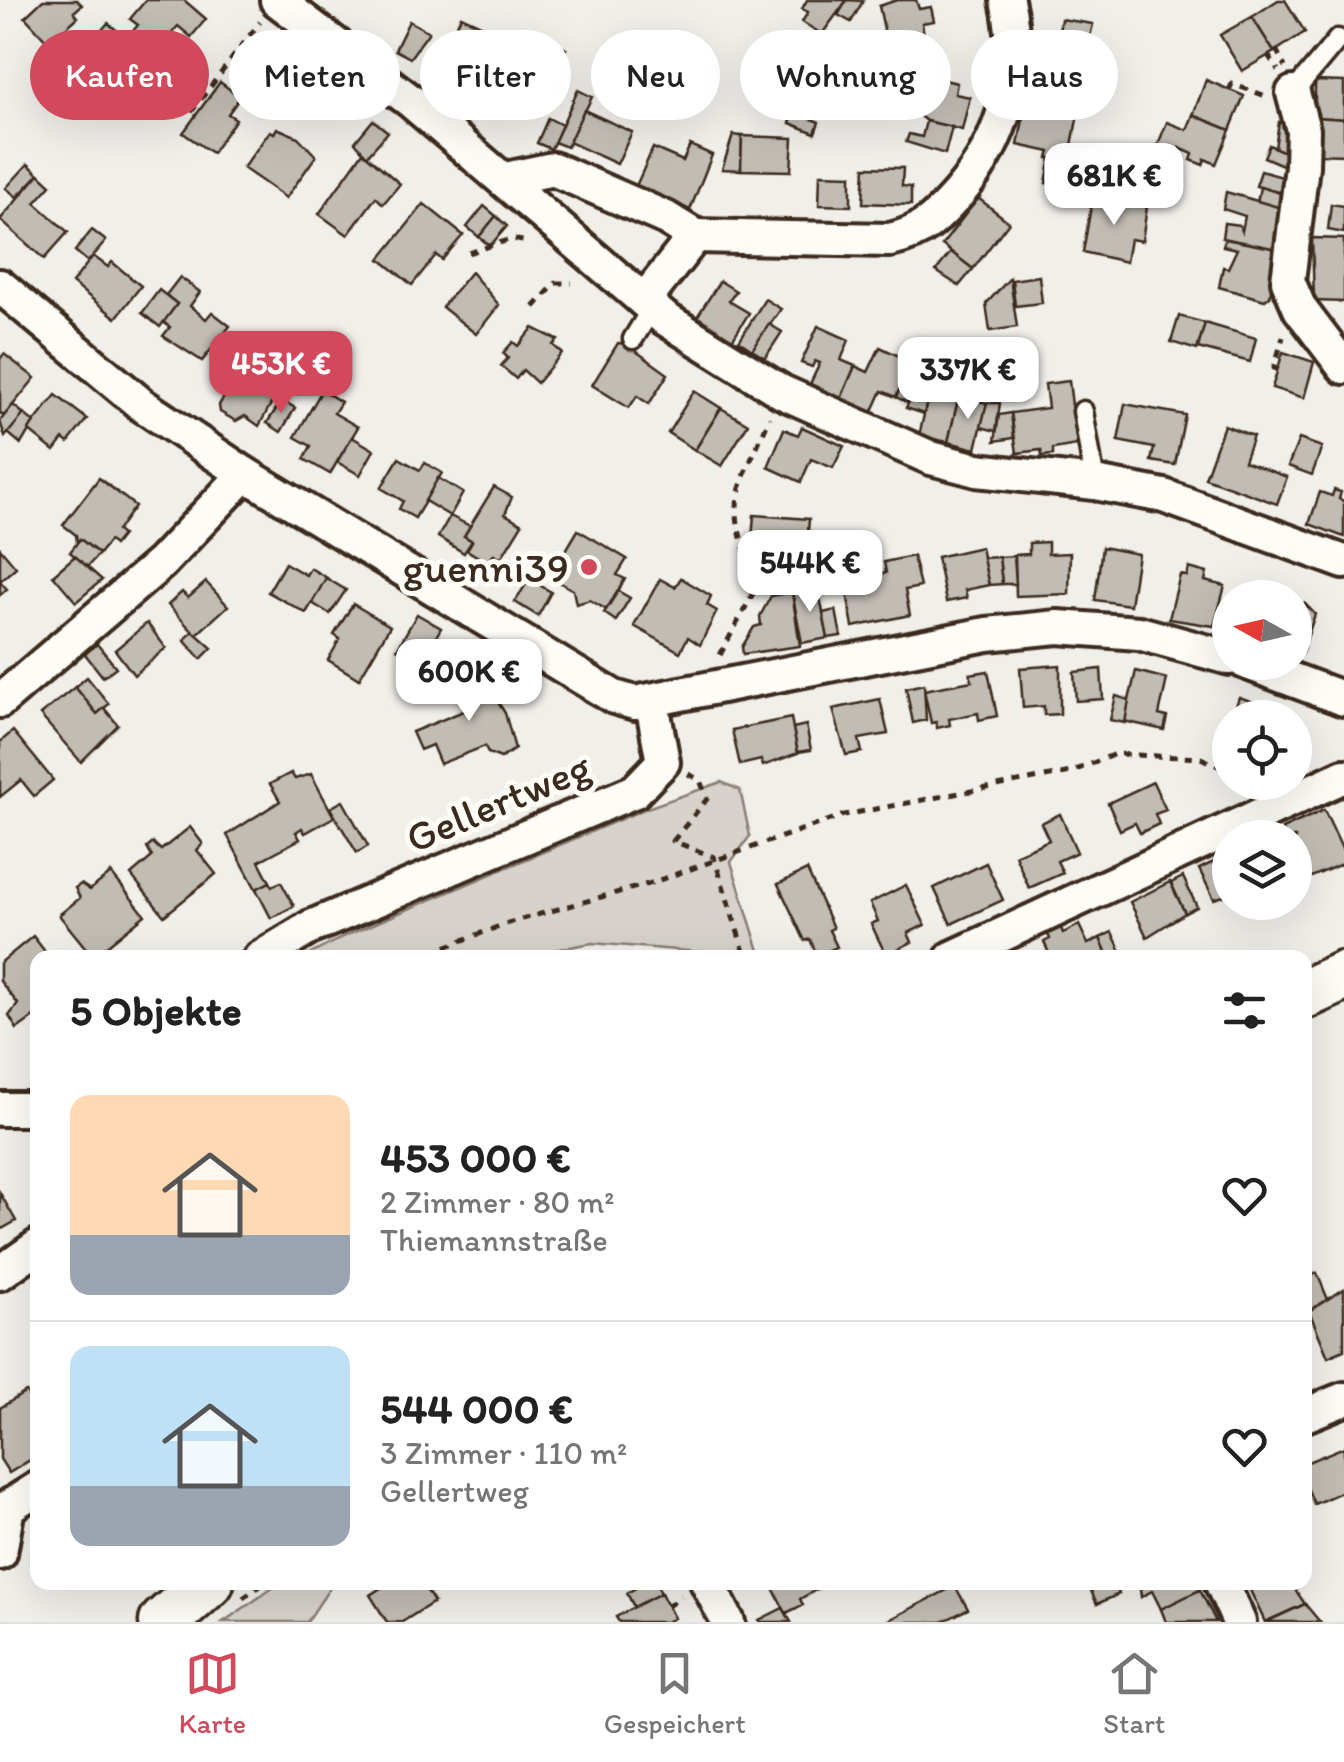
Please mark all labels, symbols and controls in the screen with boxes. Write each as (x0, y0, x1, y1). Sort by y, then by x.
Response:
chip: Kaufen (30, 30, 209, 120)
chip: Mieten (229, 30, 400, 120)
chip: Filter (420, 30, 571, 120)
chip: Neu (591, 30, 720, 120)
chip: Wohnung (740, 30, 951, 120)
chip: Haus (971, 30, 1118, 120)
pin: 681K € (1033, 143, 1195, 228)
text: 681K € (1066, 156, 1162, 194)
pin: 453K € (200, 331, 362, 416)
pin: 337K € (887, 337, 1049, 422)
text: 453K € (231, 344, 331, 382)
text: 337K € (920, 350, 1016, 388)
pin: 544K € (729, 530, 891, 615)
place label: guenni39 (403, 542, 569, 593)
text: 544K € (759, 543, 861, 581)
marker: guenni39 (578, 556, 600, 578)
north arrow (1212, 580, 1312, 680)
map controls (1212, 580, 1312, 920)
pin: 600K € (388, 639, 550, 724)
text: 600K € (418, 652, 520, 690)
button: locate (1212, 700, 1312, 800)
street label: Gellertweg (398, 740, 598, 864)
button: layers (1212, 820, 1312, 920)
icon: filters (1217, 983, 1272, 1038)
text: 5 Objekte (70, 985, 242, 1036)
text: 453 000 € (380, 1132, 571, 1183)
icon: home (150, 1135, 270, 1255)
icon: heart (1217, 1168, 1272, 1223)
text: 2 Zimmer · 80 m² (380, 1183, 614, 1221)
text: Thiemannstraße (380, 1221, 608, 1259)
text: 544 000 € (380, 1383, 573, 1434)
icon: home (150, 1386, 270, 1506)
icon: heart (1217, 1419, 1272, 1474)
text: 3 Zimmer · 110 m² (380, 1434, 627, 1472)
text: Gellertweg (380, 1472, 529, 1510)
tab: Karte (179, 1646, 246, 1740)
tab: Gespeichert (604, 1646, 746, 1740)
tab: Start (1103, 1646, 1165, 1740)

